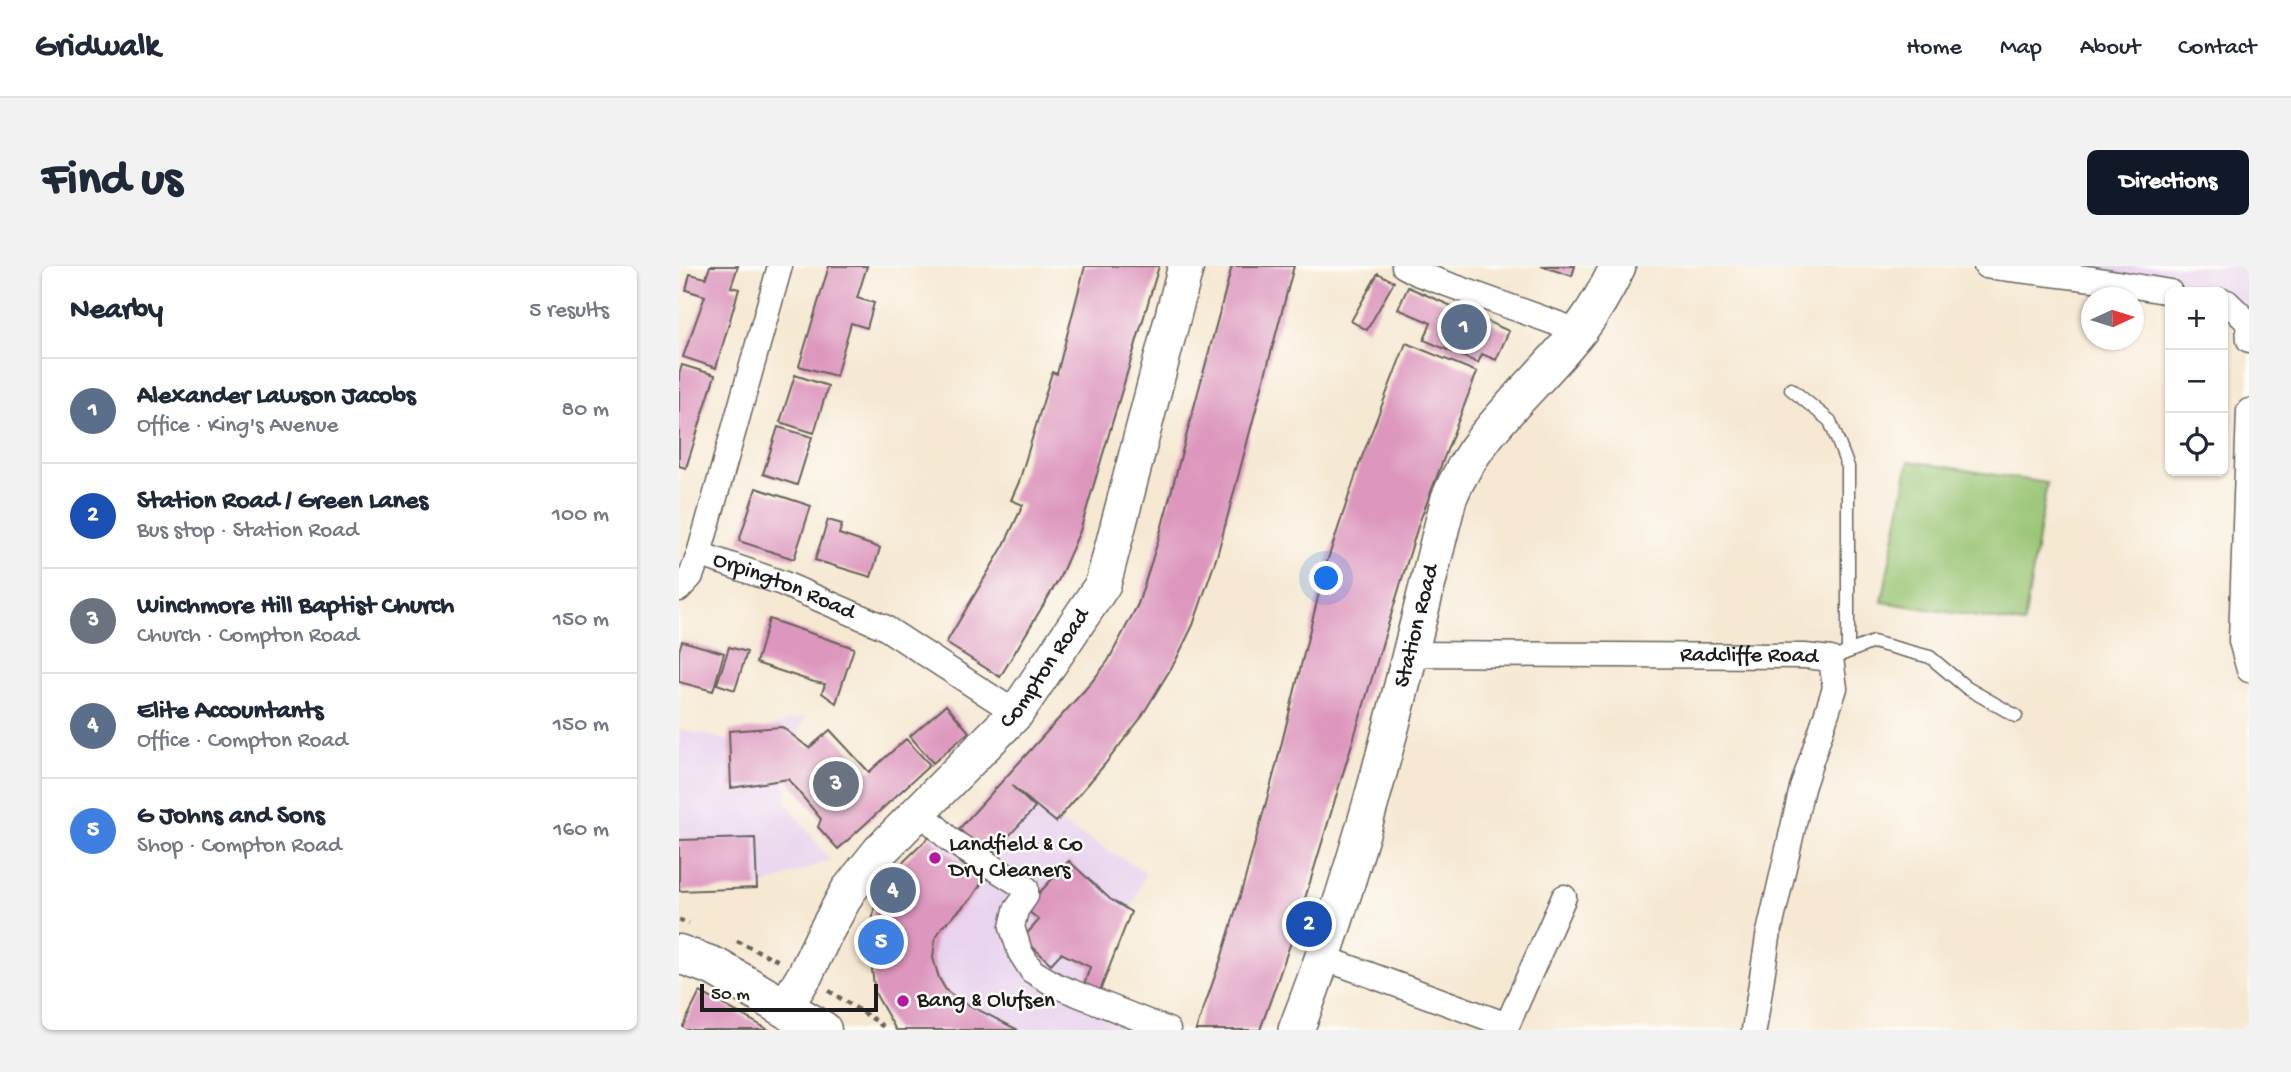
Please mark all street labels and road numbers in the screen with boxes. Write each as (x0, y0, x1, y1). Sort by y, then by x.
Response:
street label: Orpington Road (709, 546, 860, 627)
street label: Station Road (1389, 560, 1446, 690)
street label: Compton Road (994, 602, 1097, 735)
street label: Radcliffe Road (1680, 642, 1821, 671)

